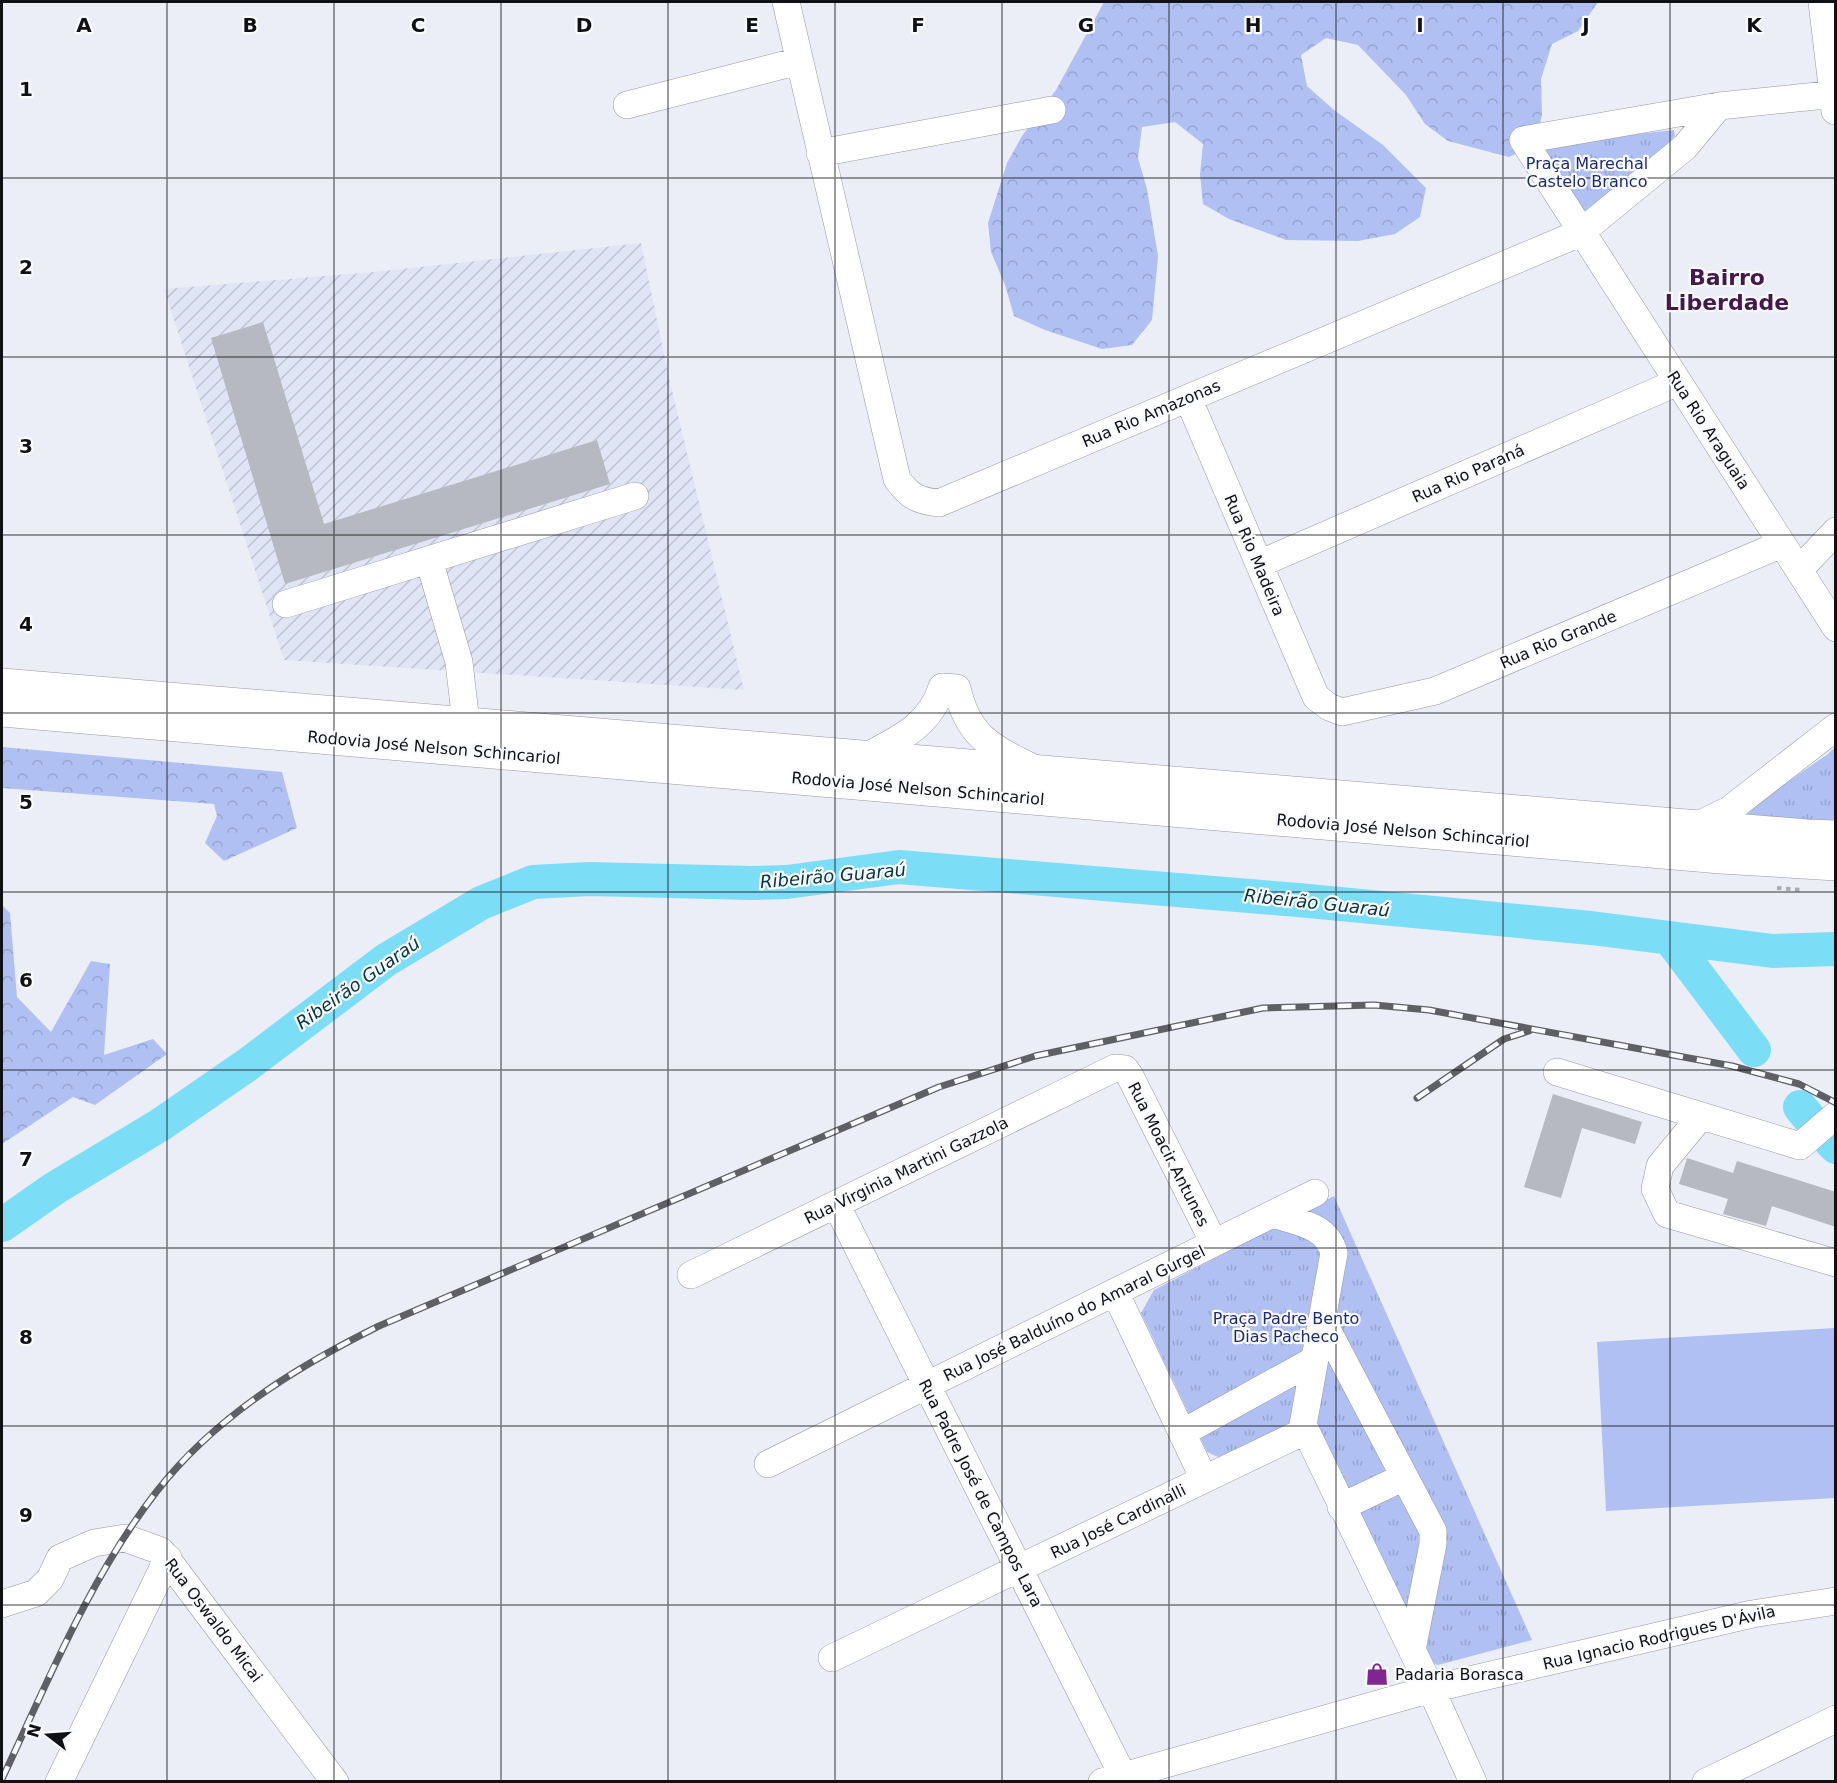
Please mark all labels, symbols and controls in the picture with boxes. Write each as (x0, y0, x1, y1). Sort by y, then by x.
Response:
text: A (76, 13, 92, 37)
text: B (242, 13, 258, 37)
text: C (411, 13, 425, 37)
text: D (576, 13, 592, 37)
text: E (745, 13, 759, 37)
text: F (911, 13, 925, 37)
text: G (1078, 13, 1094, 37)
text: H (1245, 13, 1261, 37)
text: I (1416, 13, 1424, 37)
text: J (1580, 13, 1590, 37)
text: K (1746, 13, 1763, 37)
text: 1 (19, 77, 33, 101)
park label: Praça Marechal Castelo Branco (1526, 154, 1648, 191)
text: 2 (19, 255, 33, 279)
district label: Bairro Liberdade (1665, 265, 1789, 315)
street label: Rua Rio Araguaia (1663, 367, 1754, 493)
street label: Rua Rio Amazonas (1079, 376, 1223, 451)
text: 3 (19, 434, 33, 458)
street label: Rua Rio Paraná (1409, 440, 1527, 507)
street label: Rua Rio Madeira (1220, 492, 1289, 619)
street label: Rua Rio Grande (1497, 606, 1619, 673)
text: 4 (19, 612, 33, 636)
street label: Rodovia José Nelson Schincariol (307, 727, 561, 768)
street label: Rodovia José Nelson Schincariol (791, 768, 1045, 809)
text: 5 (19, 790, 33, 814)
street label: Rodovia José Nelson Schincariol (1276, 810, 1530, 851)
water label: Ribeirão Guaraú (759, 859, 907, 892)
water label: Ribeirão Guaraú (1243, 884, 1391, 921)
water label: Ribeirão Guaraú (292, 932, 424, 1033)
text: 6 (19, 968, 33, 992)
street label: Rua Moacir Antunes (1124, 1079, 1213, 1230)
street label: Rua Virginia Martini Gazzola (801, 1113, 1011, 1228)
text: 7 (19, 1147, 33, 1171)
street label: Rua José Balduíno do Amaral Gurgel (940, 1242, 1208, 1385)
park label: Praça Padre Bento Dias Pacheco (1213, 1309, 1359, 1346)
text: 8 (19, 1325, 33, 1349)
street label: Rua Padre José de Campos Lara (915, 1376, 1047, 1610)
street label: Rua José Cardinalli (1047, 1480, 1189, 1563)
text: 9 (19, 1503, 33, 1527)
street label: Rua Oswaldo Micai (161, 1555, 266, 1686)
street label: Rua Ignacio Rodrigues D'Ávila (1541, 1601, 1777, 1674)
shop icon: Padaria Borasca (1364, 1661, 1390, 1687)
place label: Padaria Borasca (1395, 1665, 1524, 1684)
north arrow (18, 1705, 78, 1765)
text: N (23, 1722, 45, 1740)

